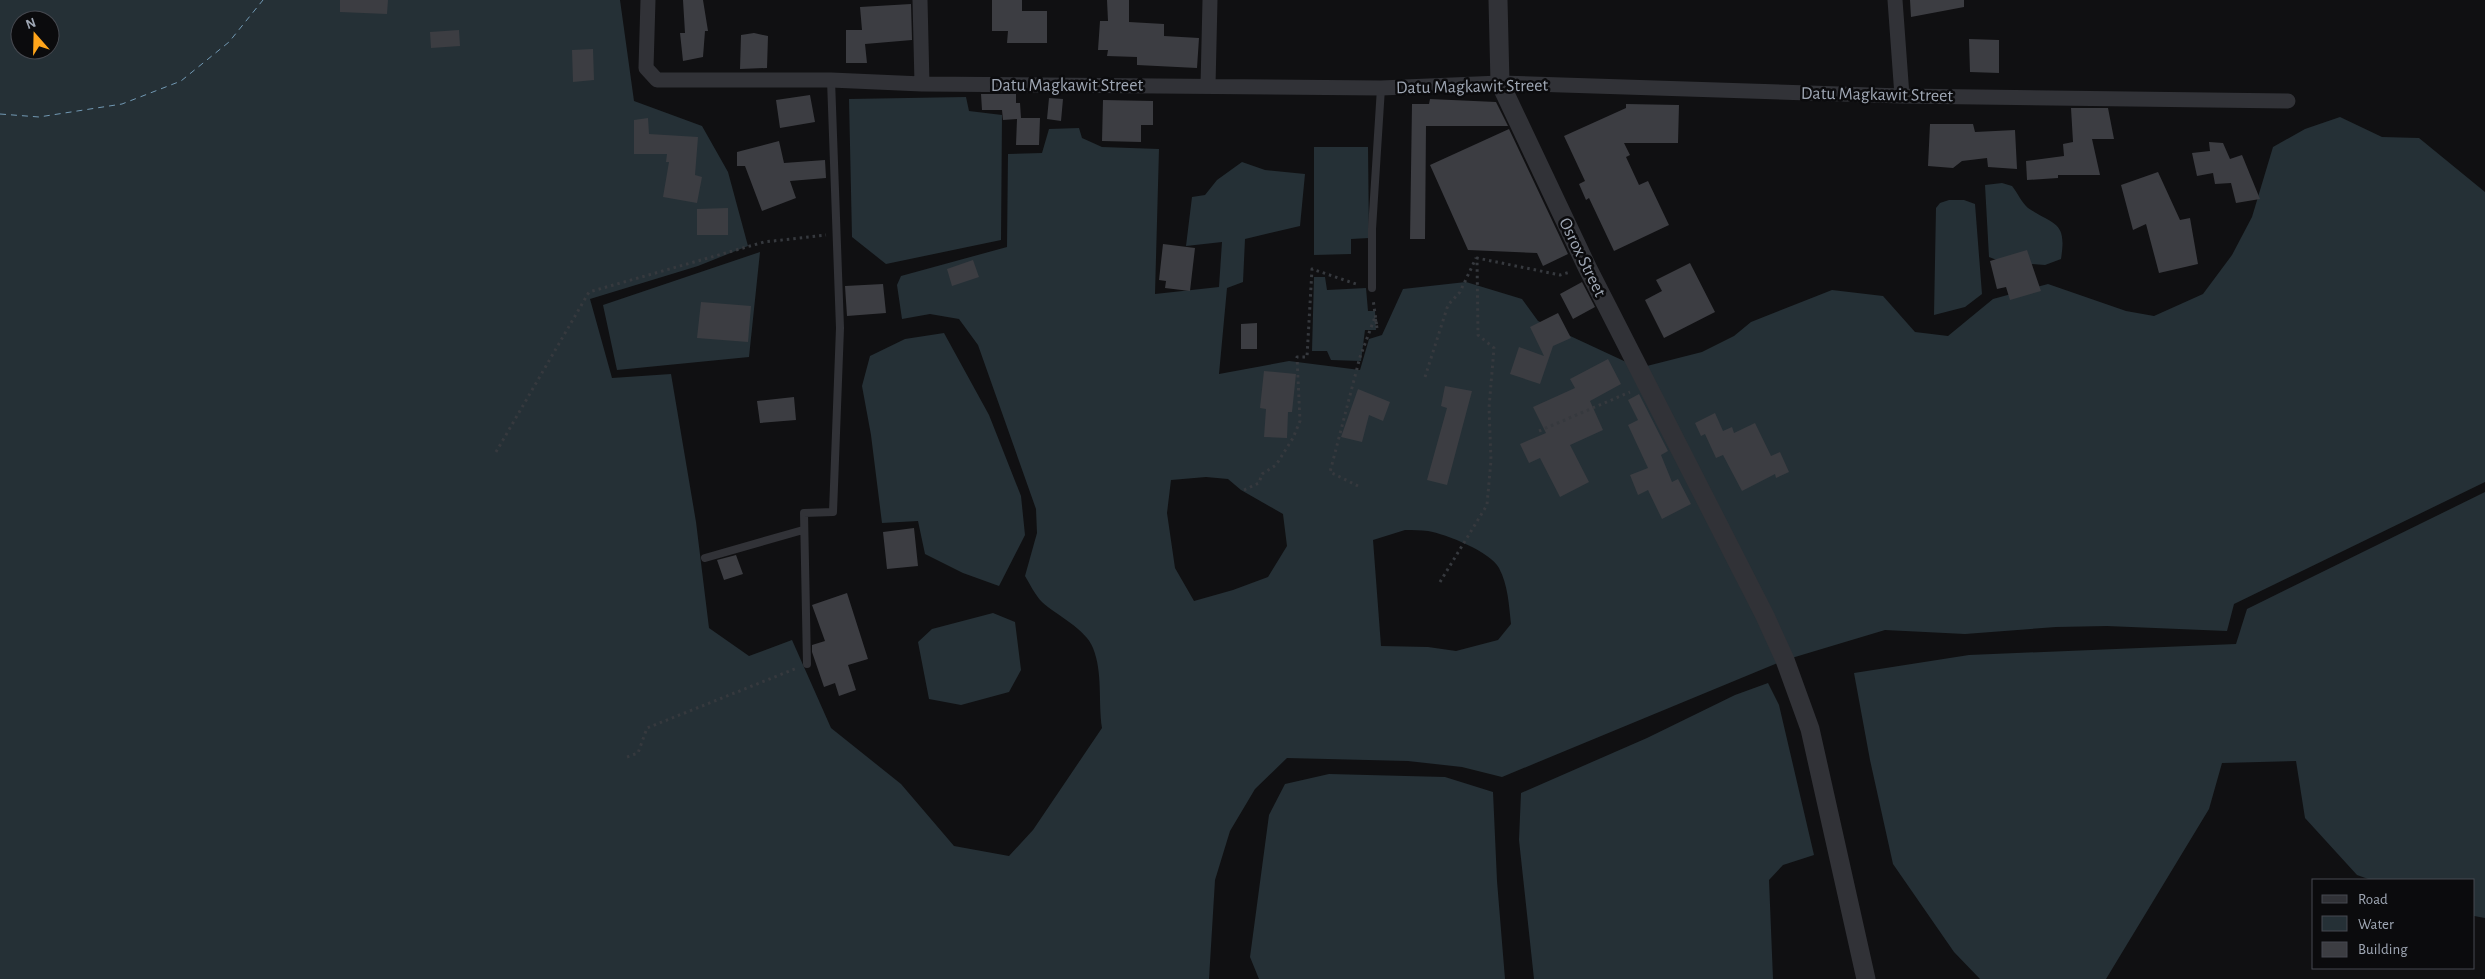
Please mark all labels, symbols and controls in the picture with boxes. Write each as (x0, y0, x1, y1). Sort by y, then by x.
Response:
north arrow (10, 10, 60, 60)
text: N (24, 15, 38, 32)
street label: Datu Magkawit Street (991, 77, 1143, 95)
street label: Datu Magkawit Street (1396, 77, 1549, 97)
street label: Datu Magkawit Street (1801, 85, 1954, 105)
street label: Osrox Street (1555, 215, 1609, 300)
legend (2312, 879, 2475, 969)
text: Road (2358, 892, 2388, 907)
text: Water (2358, 917, 2394, 932)
text: Building (2358, 942, 2408, 957)

